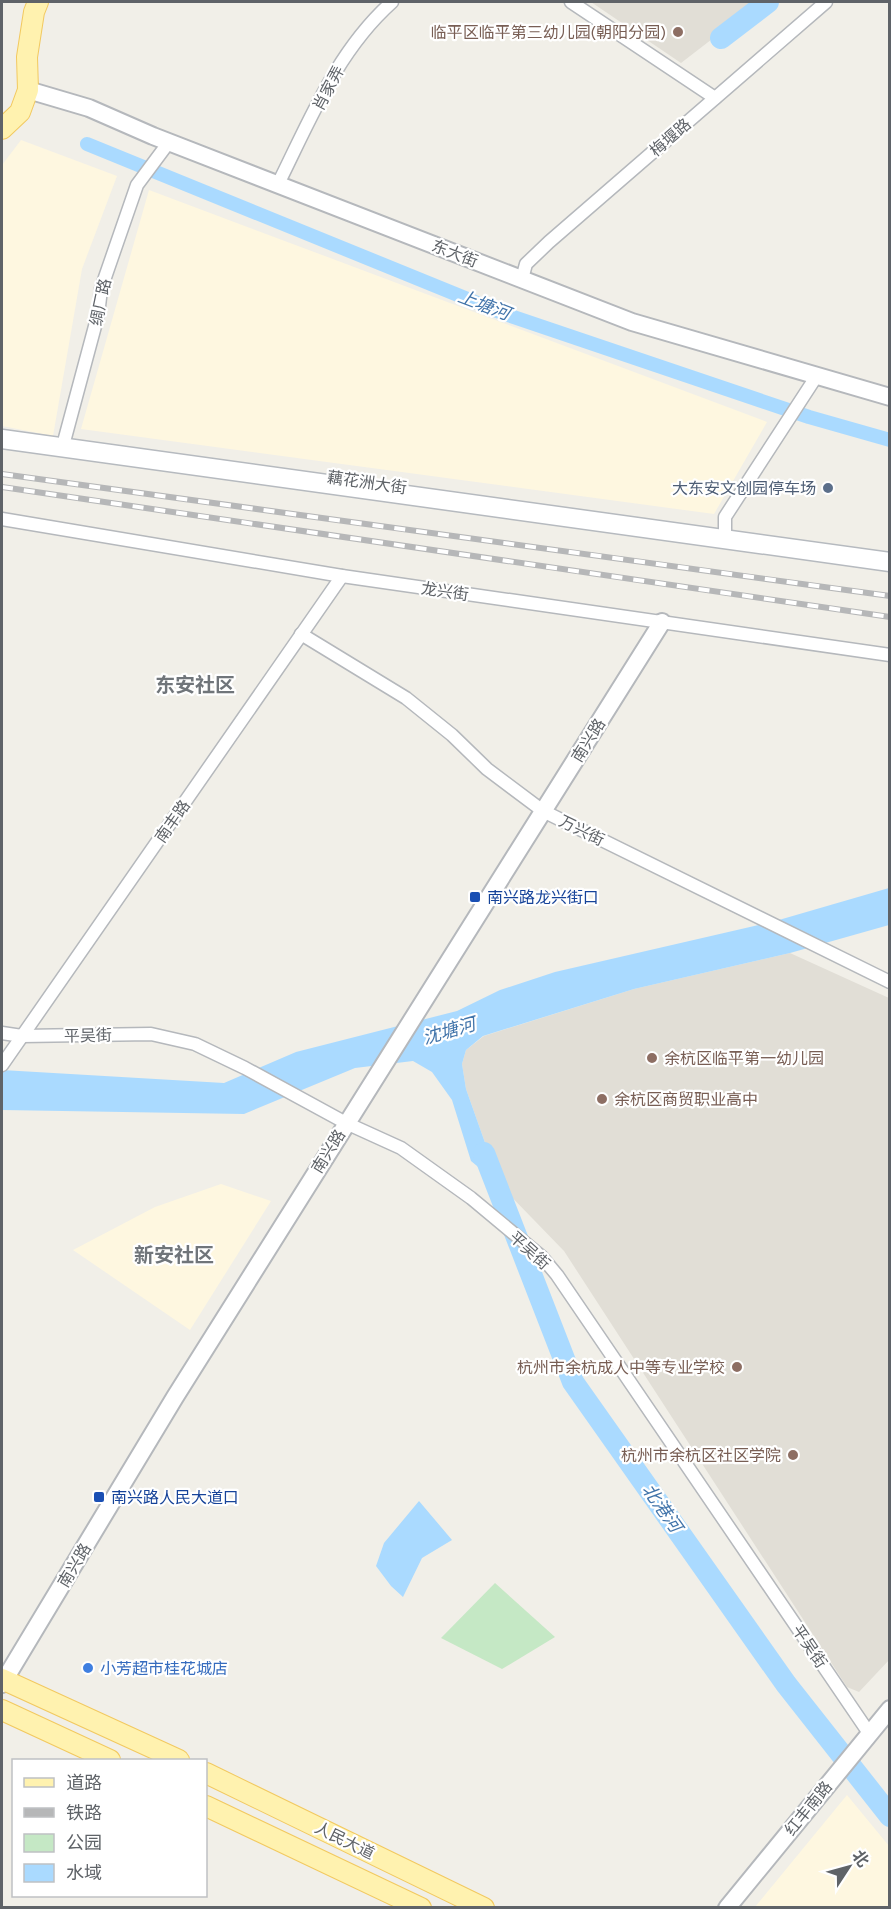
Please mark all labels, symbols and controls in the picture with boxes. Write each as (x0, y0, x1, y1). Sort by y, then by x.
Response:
place label: 临平区临平第三幼儿园(朝阳分园) (431, 23, 666, 42)
marker: 临平区临平第三幼儿园(朝阳分园) (671, 25, 685, 39)
street label: 肖家弄 (309, 63, 348, 114)
street label: 梅堰路 (646, 114, 695, 160)
street label: 东大街 (429, 236, 481, 271)
street label: 绸厂路 (86, 277, 115, 328)
water label: 上塘河 (455, 285, 516, 326)
street label: 藕花洲大街 (326, 468, 408, 497)
place label: 大东安文创园停车场 (672, 479, 816, 498)
marker: 大东安文创园停车场 (821, 481, 835, 495)
street label: 龙兴街 (420, 579, 470, 604)
district label: 东安社区 (155, 673, 235, 697)
street label: 南兴路 (568, 715, 609, 766)
street label: 南丰路 (151, 796, 194, 846)
street label: 万兴街 (556, 811, 608, 850)
place label: 南兴路龙兴街口 (487, 888, 599, 907)
marker: 南兴路龙兴街口 (468, 890, 482, 904)
water label: 沈塘河 (420, 1012, 481, 1049)
street label: 平吴街 (64, 1026, 112, 1045)
place label: 余杭区临平第一幼儿园 (664, 1049, 824, 1068)
marker: 余杭区临平第一幼儿园 (645, 1051, 659, 1065)
place label: 余杭区商贸职业高中 (614, 1090, 758, 1109)
marker: 余杭区商贸职业高中 (595, 1092, 609, 1106)
street label: 南兴路 (308, 1126, 349, 1177)
street label: 平吴街 (505, 1227, 554, 1273)
district label: 新安社区 (134, 1243, 214, 1267)
place label: 杭州市余杭成人中等专业学校 (517, 1358, 725, 1377)
marker: 杭州市余杭成人中等专业学校 (730, 1360, 744, 1374)
place label: 杭州市余杭区社区学院 (621, 1446, 781, 1465)
marker: 杭州市余杭区社区学院 (786, 1448, 800, 1462)
water label: 北港河 (638, 1480, 688, 1539)
place label: 南兴路人民大道口 (111, 1488, 239, 1507)
marker: 南兴路人民大道口 (92, 1490, 106, 1504)
street label: 南兴路 (54, 1540, 95, 1591)
street label: 平吴街 (788, 1621, 831, 1671)
place label: 小芳超市桂花城店 (100, 1659, 228, 1678)
marker: 小芳超市桂花城店 (81, 1661, 95, 1675)
legend (12, 1759, 207, 1897)
text: 道路 (66, 1772, 102, 1794)
street label: 红丰南路 (781, 1777, 836, 1839)
text: 铁路 (66, 1802, 102, 1824)
street label: 人民大道 (312, 1818, 378, 1863)
text: 公园 (66, 1832, 102, 1854)
north arrow (819, 1837, 879, 1897)
text: 北 (848, 1846, 873, 1871)
text: 水域 (66, 1862, 102, 1884)

